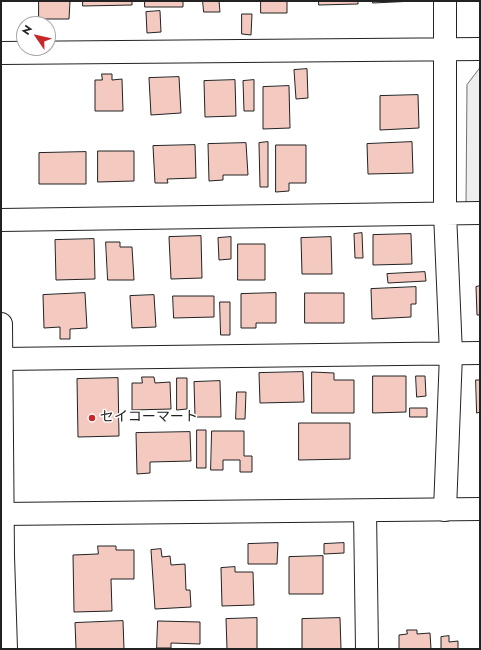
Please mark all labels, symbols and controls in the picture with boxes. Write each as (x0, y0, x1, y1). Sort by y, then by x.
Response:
north arrow (16, 16, 56, 56)
text: N (18, 22, 36, 38)
place label: セイコーマート (100, 410, 198, 426)
marker: セイコーマート (87, 413, 97, 423)

